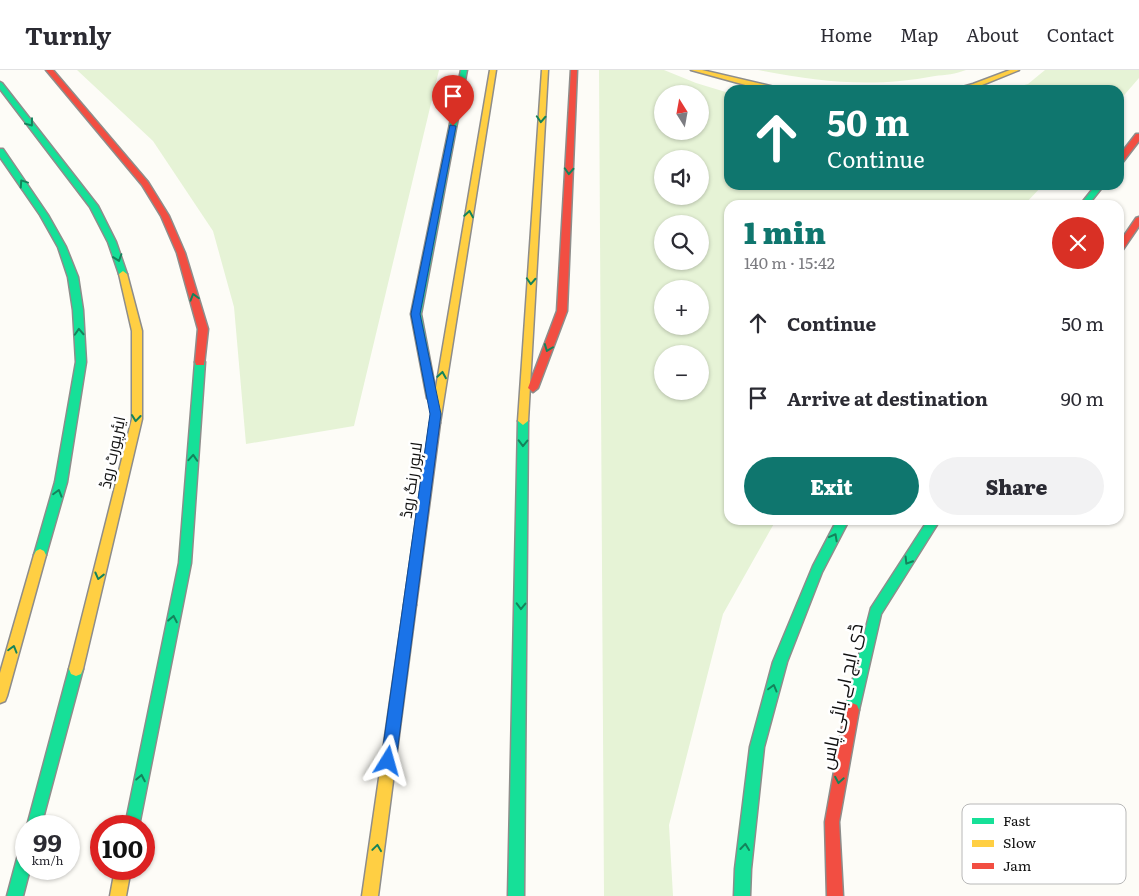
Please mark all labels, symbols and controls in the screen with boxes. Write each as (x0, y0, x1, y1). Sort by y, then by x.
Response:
text: Turnly (25, 17, 111, 52)
text: Home (820, 21, 872, 48)
text: Map (900, 21, 938, 48)
text: About (966, 21, 1019, 48)
text: Contact (1047, 21, 1114, 48)
pin (432, 75, 474, 126)
icon: arrive (439, 82, 467, 110)
north arrow (654, 85, 709, 140)
map controls (654, 85, 709, 400)
text: 50 m (827, 95, 910, 147)
icon: ahead (744, 105, 809, 170)
one-way arrow (535, 115, 546, 123)
one-way arrow (24, 117, 32, 126)
text: Continue (827, 142, 925, 175)
button: sound (654, 150, 709, 205)
one-way arrow (564, 168, 574, 175)
one-way arrow (20, 180, 29, 189)
text: 1 min (744, 209, 826, 253)
one-way arrow (463, 210, 474, 218)
button: search (654, 215, 709, 270)
button: close (1052, 217, 1104, 269)
text: 140 m · 15:42 (744, 250, 835, 274)
one-way arrow (112, 253, 122, 261)
one-way arrow (526, 277, 537, 285)
button: + (654, 280, 709, 335)
one-way arrow (189, 294, 199, 302)
icon: ahead (744, 309, 772, 337)
text: Continue (787, 309, 876, 337)
text: 50 m (1061, 309, 1104, 337)
one-way arrow (74, 328, 85, 336)
one-way arrow (544, 344, 554, 352)
button: − (654, 345, 709, 400)
one-way arrow (437, 370, 447, 379)
icon: arrive (744, 384, 772, 412)
text: Arrive at destination (787, 384, 988, 412)
text: 90 m (1061, 384, 1104, 412)
street label: ایئرپورٹ روڈ (92, 414, 131, 491)
one-way arrow (131, 414, 142, 422)
street label: لاہور رنگ روڈ (393, 440, 427, 520)
one-way arrow (518, 440, 528, 447)
one-way arrow (187, 454, 198, 462)
button: Exit (744, 457, 919, 515)
button: Share (929, 457, 1104, 515)
one-way arrow (52, 488, 63, 497)
one-way arrow (828, 534, 838, 543)
one-way arrow (905, 556, 914, 565)
one-way arrow (94, 571, 105, 580)
one-way arrow (515, 602, 526, 610)
one-way arrow (168, 615, 178, 624)
street label: ڈی ایچ اے بائی پاس (811, 620, 870, 772)
one-way arrow (8, 645, 18, 653)
one-way arrow (768, 684, 778, 692)
position arrow (361, 734, 413, 786)
one-way arrow (136, 774, 146, 783)
one-way arrow (835, 776, 845, 785)
legend (962, 804, 1126, 884)
text: Fast (1003, 810, 1031, 830)
speed limit sign: 100 (90, 815, 155, 880)
text: 99 (33, 823, 62, 860)
text: Slow (1003, 832, 1036, 852)
one-way arrow (371, 843, 382, 851)
one-way arrow (739, 843, 750, 851)
text: km/h (32, 851, 63, 869)
text: Jam (1003, 855, 1032, 875)

